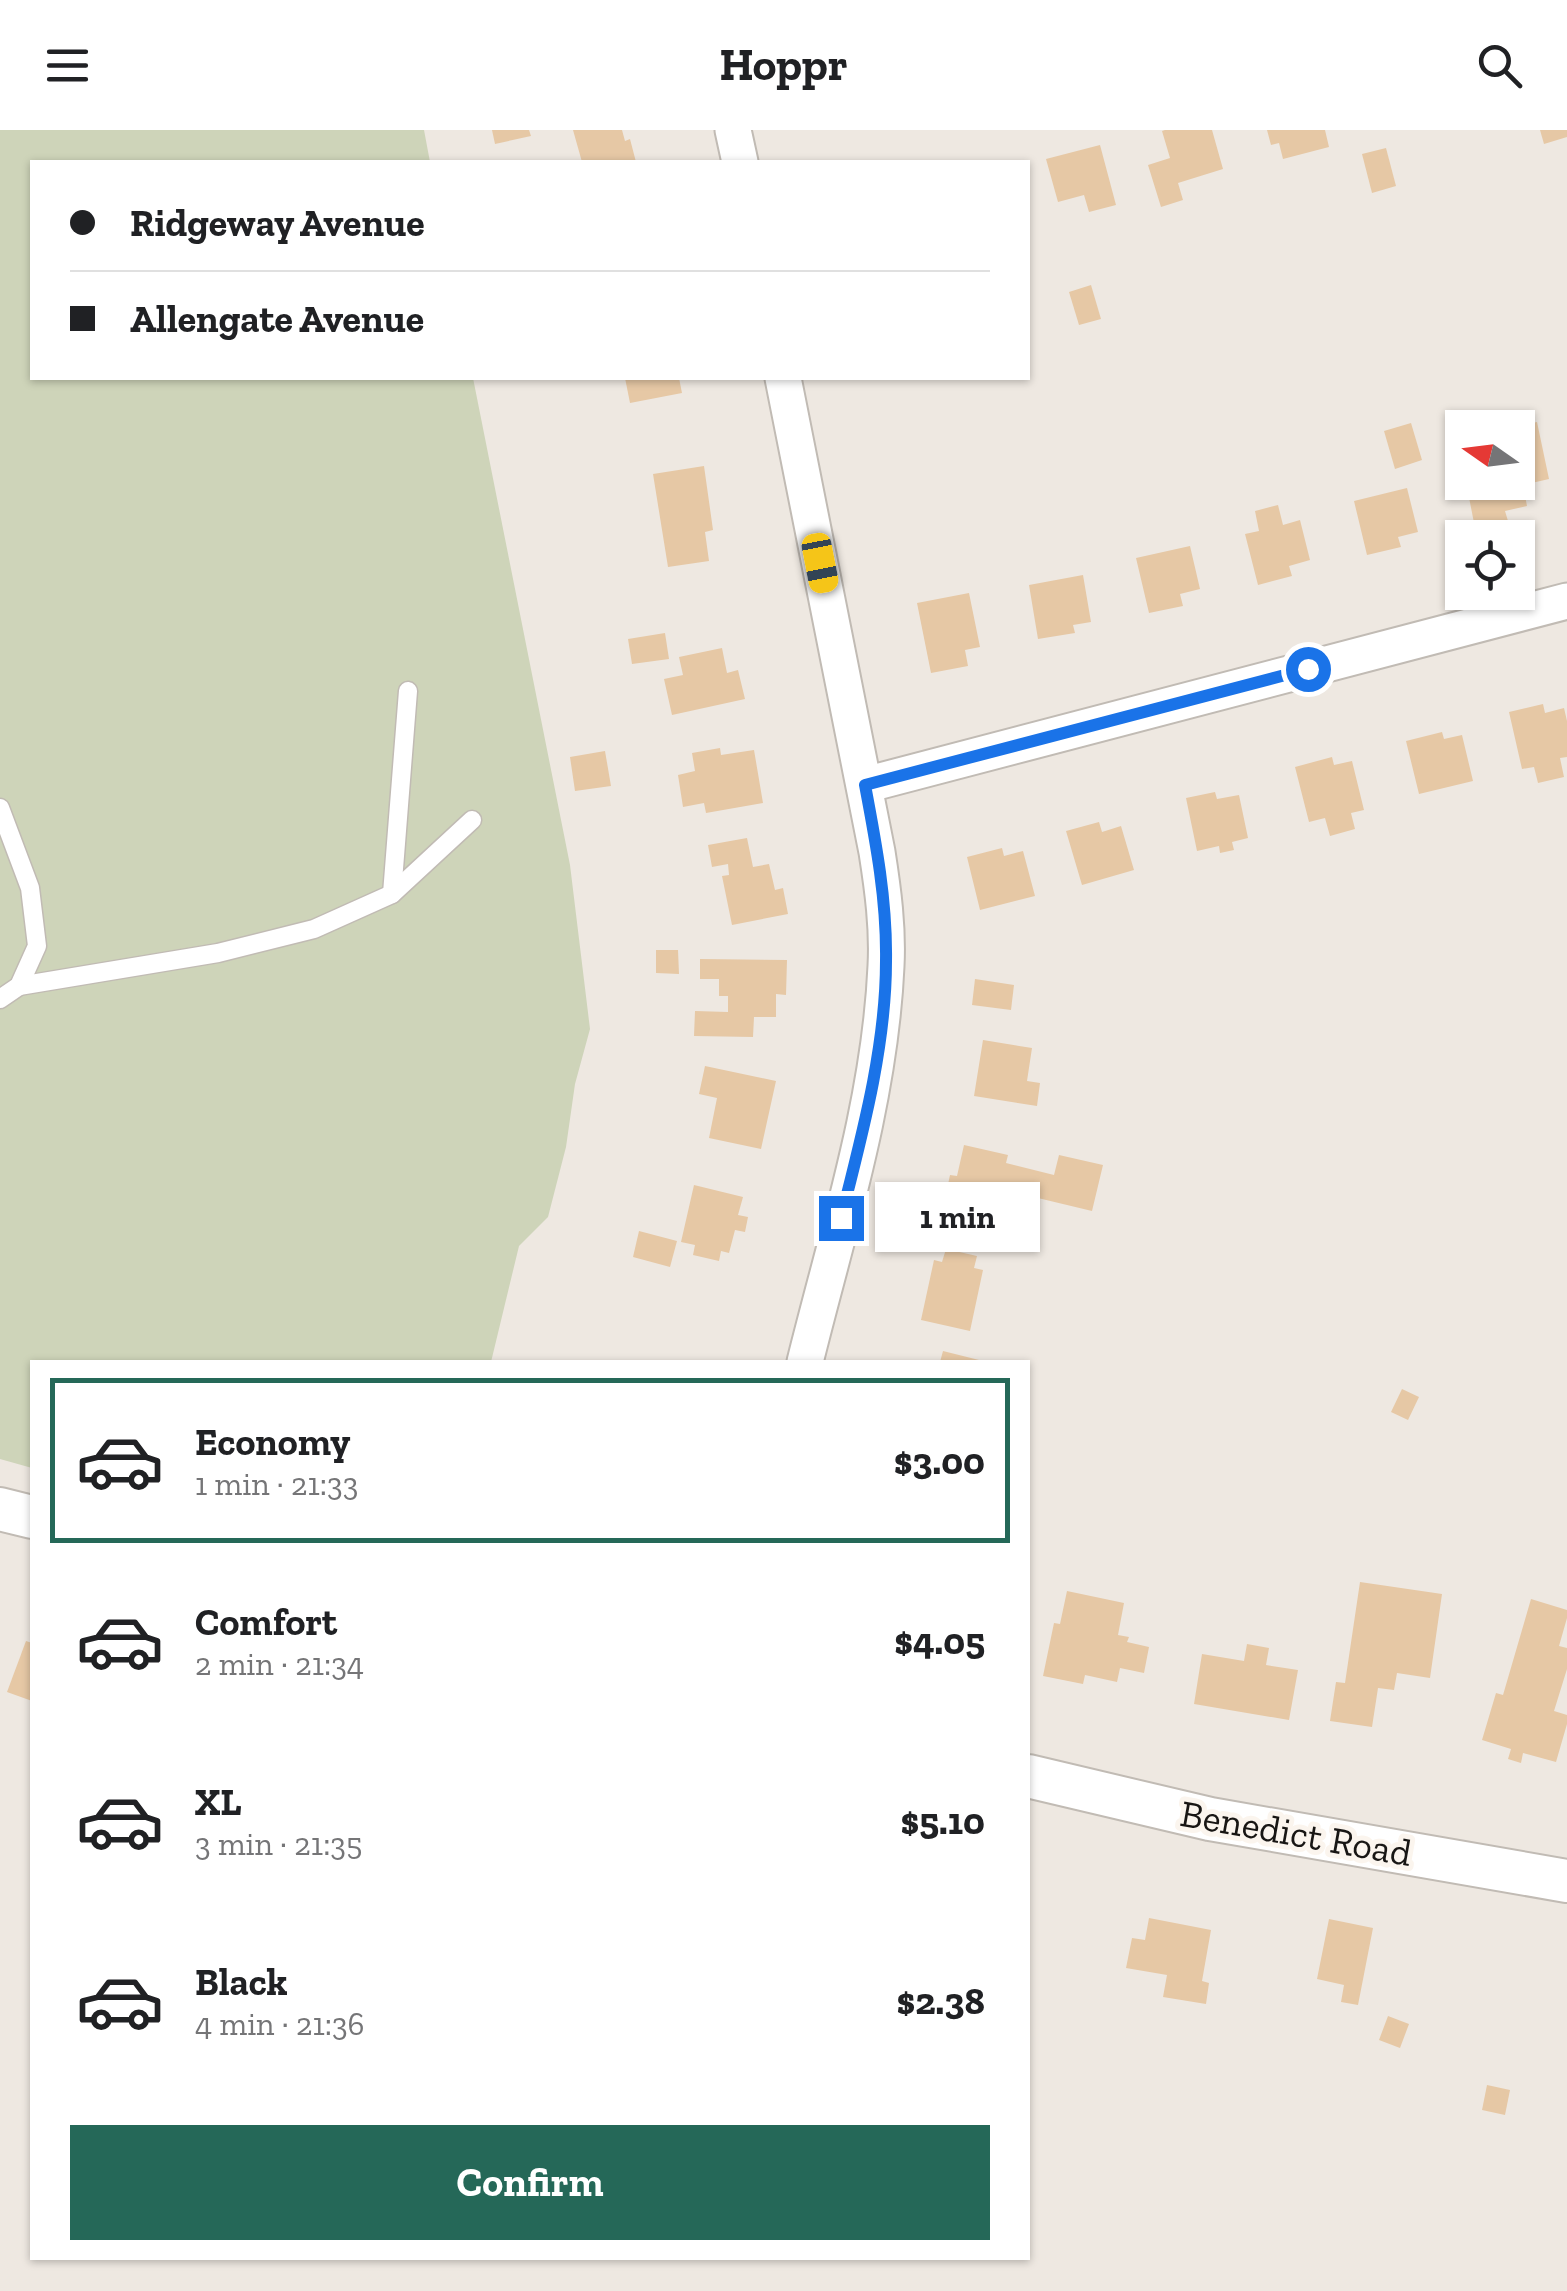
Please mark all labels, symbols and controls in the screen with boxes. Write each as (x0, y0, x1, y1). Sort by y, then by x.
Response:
icon: menu (40, 38, 95, 93)
text: Hoppr (719, 38, 848, 92)
icon: search (1472, 38, 1527, 93)
text: Ridgeway Avenue (130, 200, 425, 246)
text: Allengate Avenue (130, 296, 424, 342)
north arrow (1445, 410, 1535, 500)
map controls (1445, 410, 1535, 610)
button: locate (1445, 520, 1535, 610)
car (800, 531, 840, 595)
route start (1286, 647, 1331, 692)
callout: 1 min (876, 1183, 1041, 1253)
route end (819, 1196, 864, 1241)
text: 1 min (920, 1198, 995, 1236)
icon: car (75, 1416, 165, 1506)
text: Economy (195, 1419, 350, 1465)
text: $3.00 (894, 1438, 985, 1484)
text: 1 min · 21:33 (195, 1465, 358, 1503)
icon: car (75, 1596, 165, 1686)
text: Comfort (195, 1599, 337, 1645)
text: $4.05 (894, 1618, 985, 1664)
text: 2 min · 21:34 (195, 1645, 364, 1683)
icon: car (75, 1776, 165, 1866)
text: XL (195, 1779, 242, 1825)
street label: Benedict Road (1177, 1790, 1415, 1876)
text: $5.10 (901, 1798, 985, 1844)
text: 3 min · 21:35 (195, 1825, 362, 1863)
icon: car (75, 1956, 165, 2046)
text: Black (195, 1959, 288, 2005)
text: $2.38 (897, 1978, 985, 2024)
text: 4 min · 21:36 (195, 2005, 365, 2043)
button: Confirm (70, 2125, 990, 2240)

